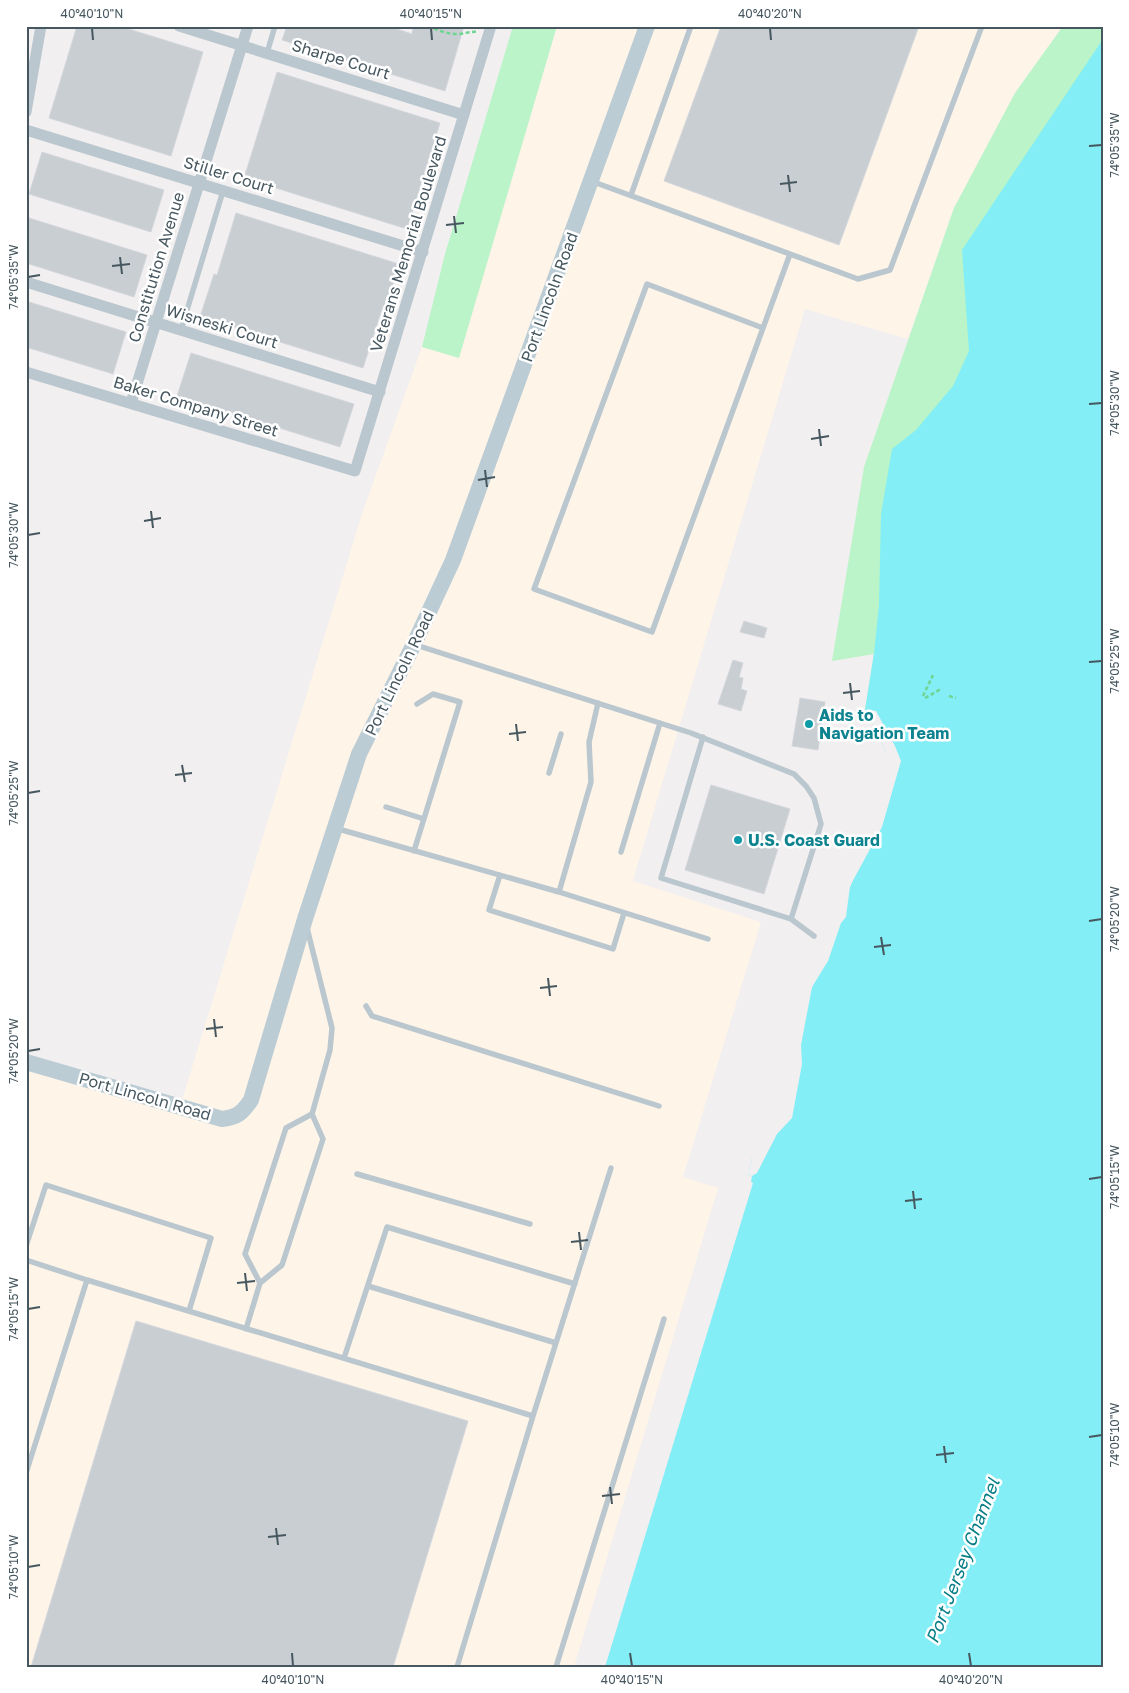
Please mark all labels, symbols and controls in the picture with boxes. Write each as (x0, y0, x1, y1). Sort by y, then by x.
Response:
text: 40°40'10"N (61, 6, 123, 21)
text: 40°40'15"N (400, 6, 462, 21)
text: 40°40'20"N (738, 6, 802, 21)
street label: Sharpe Court (289, 35, 393, 83)
text: 74°05'35"W (1107, 112, 1122, 178)
street label: Veterans Memorial Boulevard (366, 133, 450, 355)
street label: Stiller Court (181, 152, 277, 198)
street label: Constitution Avenue (124, 189, 188, 345)
street label: Port Lincoln Road (516, 229, 582, 365)
text: 74°05'35"W (6, 244, 21, 310)
street label: Wisneski Court (164, 299, 280, 353)
text: 74°05'30"W (1107, 370, 1122, 436)
street label: Baker Company Street (111, 371, 281, 441)
text: 74°05'30"W (6, 502, 21, 568)
street label: Port Lincoln Road (360, 607, 438, 739)
text: 74°05'25"W (1107, 628, 1122, 694)
place label: Aids to Navigation Team (819, 705, 949, 743)
marker: Aids to Navigation Team (803, 718, 815, 730)
text: 74°05'25"W (6, 760, 21, 826)
place label: U.S. Coast Guard (748, 830, 880, 850)
marker: U.S. Coast Guard (732, 834, 744, 846)
text: 74°05'20"W (1107, 886, 1122, 952)
text: 74°05'20"W (6, 1018, 21, 1084)
street label: Port Lincoln Road (77, 1068, 213, 1124)
text: 74°05'15"W (1107, 1145, 1122, 1209)
text: 74°05'15"W (6, 1277, 21, 1341)
text: 74°05'10"W (1107, 1402, 1122, 1467)
water label: Port Jersey Channel (920, 1474, 1004, 1646)
text: 74°05'10"W (6, 1534, 21, 1599)
text: 40°40'10"N (262, 1672, 324, 1687)
text: 40°40'15"N (601, 1672, 663, 1687)
text: 40°40'20"N (939, 1672, 1003, 1687)

